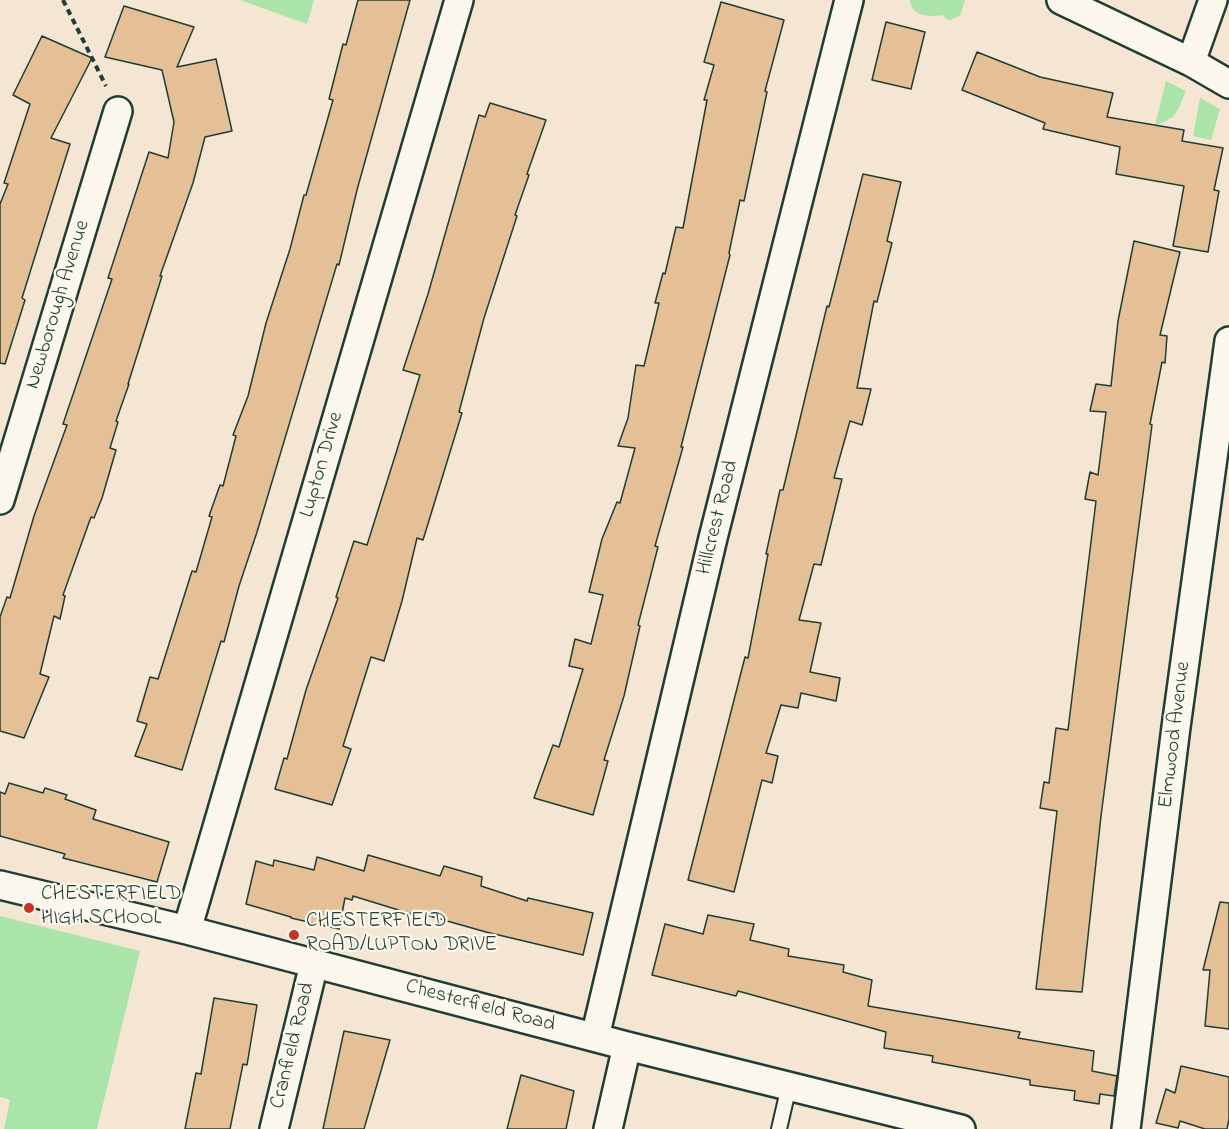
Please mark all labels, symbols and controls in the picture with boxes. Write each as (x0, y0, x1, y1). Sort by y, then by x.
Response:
street label: Newborough Avenue (21, 218, 97, 392)
street label: Lupton Drive (296, 409, 350, 521)
street label: Hillcrest Road (693, 458, 745, 578)
street label: Elmwood Avenue (1154, 660, 1198, 810)
place label: CHESTERFIELD HIGH SCHOOL (41, 883, 182, 933)
marker: CHESTERFIELD HIGH SCHOOL (22, 901, 36, 915)
place label: CHESTERFIELD ROAD/LUPTON DRIVE (306, 910, 497, 960)
marker: CHESTERFIELD ROAD/LUPTON DRIVE (287, 928, 301, 942)
street label: Chesterfield Road (402, 975, 558, 1039)
street label: Cranfield Road (266, 980, 322, 1112)

